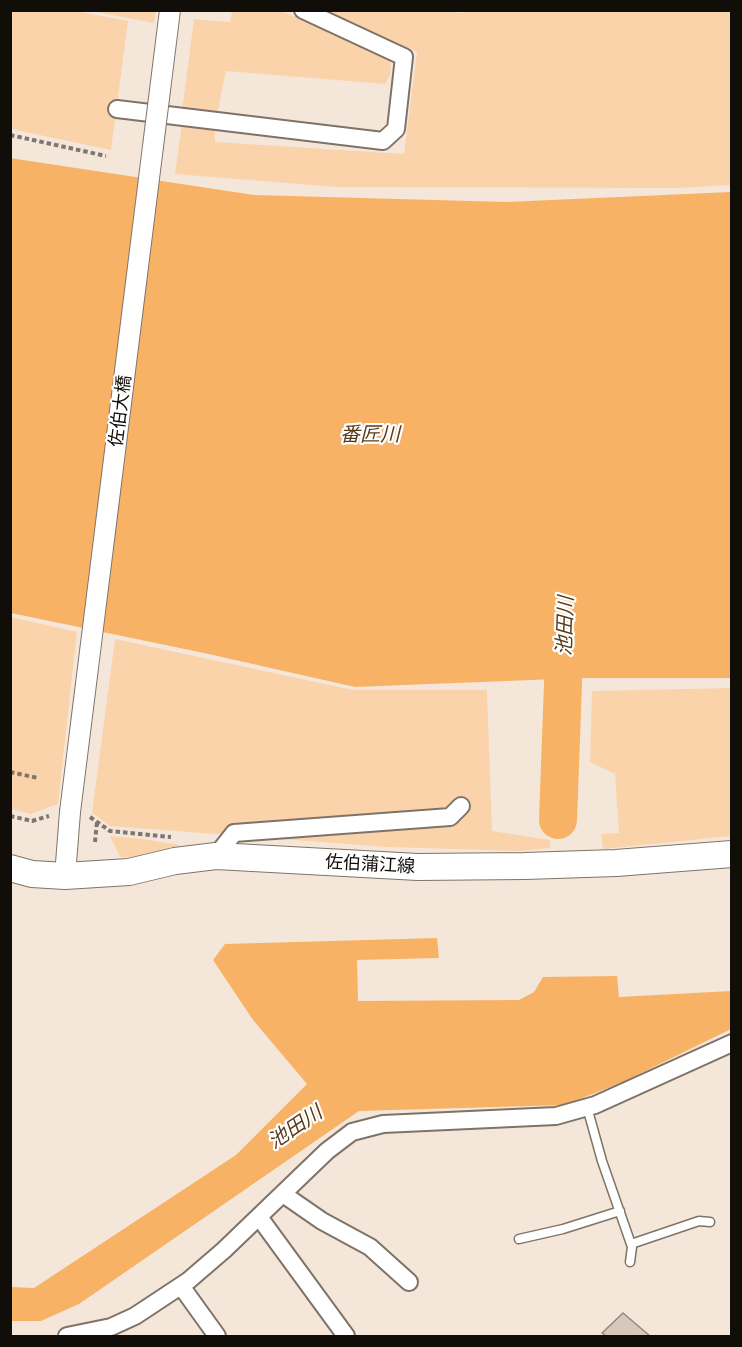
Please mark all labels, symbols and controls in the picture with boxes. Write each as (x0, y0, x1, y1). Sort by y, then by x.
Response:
street label: 佐伯大橋 (105, 374, 135, 448)
water label: 番匠川 (340, 422, 400, 446)
water label: 池田川 (552, 596, 578, 656)
street label: 佐伯蒲江線 (324, 851, 416, 877)
water label: 池田川 (263, 1100, 327, 1154)

